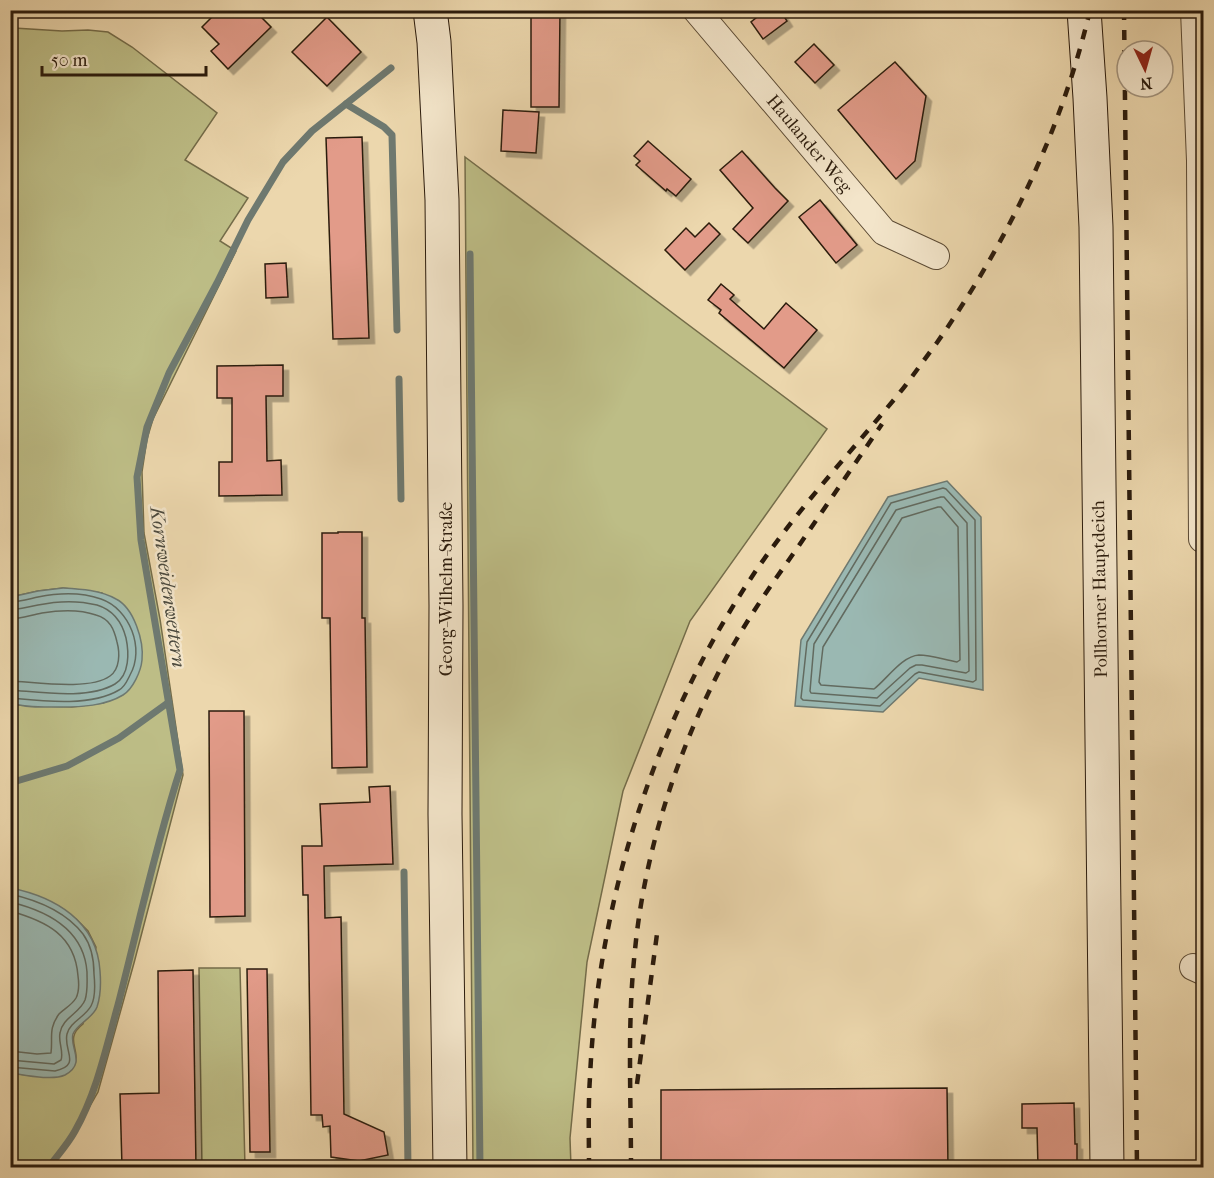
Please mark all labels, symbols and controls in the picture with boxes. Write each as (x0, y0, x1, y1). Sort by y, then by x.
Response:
scale bar (42, 39, 206, 77)
north arrow (1115, 39, 1175, 99)
text: 50 m (51, 50, 88, 71)
text: N (1139, 73, 1153, 94)
street label: Haulander Weg (762, 91, 856, 198)
street label: Pollhorner Hauptdeich (1088, 500, 1112, 678)
street label: Georg-Wilhelm-Straße (436, 502, 457, 676)
water label: Kornweidenwettern (145, 503, 191, 669)

